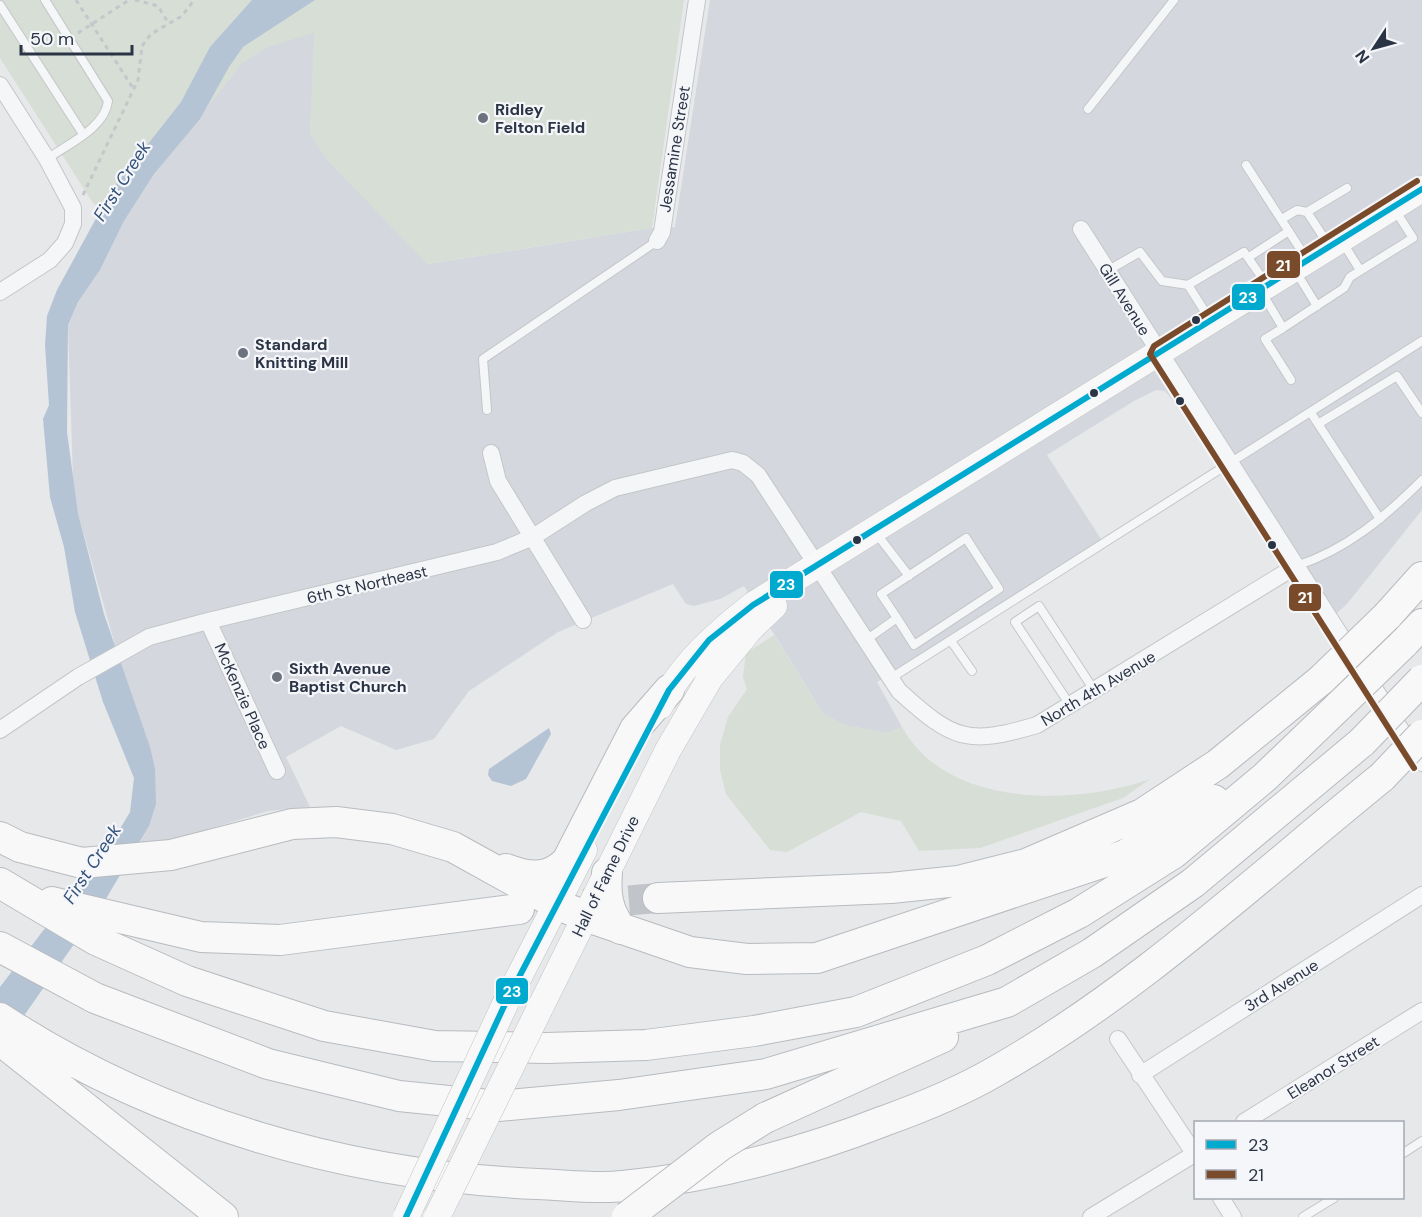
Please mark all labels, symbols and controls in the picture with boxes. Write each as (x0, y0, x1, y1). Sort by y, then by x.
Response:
scale bar (21, 18, 132, 56)
north arrow (1344, 18, 1404, 78)
text: 50 m (30, 27, 74, 51)
text: N (1350, 46, 1374, 67)
street label: Jessamine Street (654, 84, 695, 214)
place label: Ridley Felton Field (495, 99, 585, 138)
marker: Ridley Felton Field (476, 111, 490, 125)
water label: First Creek (88, 136, 157, 226)
line badge: 21 (1266, 250, 1301, 279)
text: 21 (1275, 255, 1291, 276)
street label: Gill Avenue (1094, 259, 1155, 339)
line badge: 23 (1231, 283, 1266, 311)
text: 23 (1239, 287, 1257, 308)
unlabelled marker (1190, 314, 1202, 326)
place label: Standard Knitting Mill (255, 334, 348, 373)
marker: Standard Knitting Mill (236, 346, 250, 360)
unlabelled marker (1088, 387, 1100, 399)
unlabelled marker (1174, 395, 1186, 407)
unlabelled marker (851, 534, 863, 546)
unlabelled marker (1266, 539, 1278, 551)
street label: 6th St Northeast (305, 560, 430, 609)
line badge: 23 (769, 570, 804, 599)
text: 23 (777, 574, 795, 595)
line badge: 21 (1288, 583, 1322, 612)
text: 21 (1297, 587, 1313, 608)
street label: McKenzie Place (210, 640, 275, 753)
street label: North 4th Avenue (1037, 646, 1159, 731)
place label: Sixth Avenue Baptist Church (289, 658, 407, 697)
marker: Sixth Avenue Baptist Church (270, 670, 284, 684)
street label: Hall of Fame Drive (567, 812, 644, 940)
water label: First Creek (57, 819, 127, 908)
street label: 3rd Avenue (1240, 954, 1322, 1017)
line badge: 23 (495, 977, 529, 1005)
text: 23 (503, 981, 521, 1002)
street label: Eleanor Street (1283, 1031, 1383, 1104)
legend (1194, 1121, 1404, 1199)
text: 23 (1248, 1133, 1269, 1157)
text: 21 (1248, 1163, 1264, 1187)

